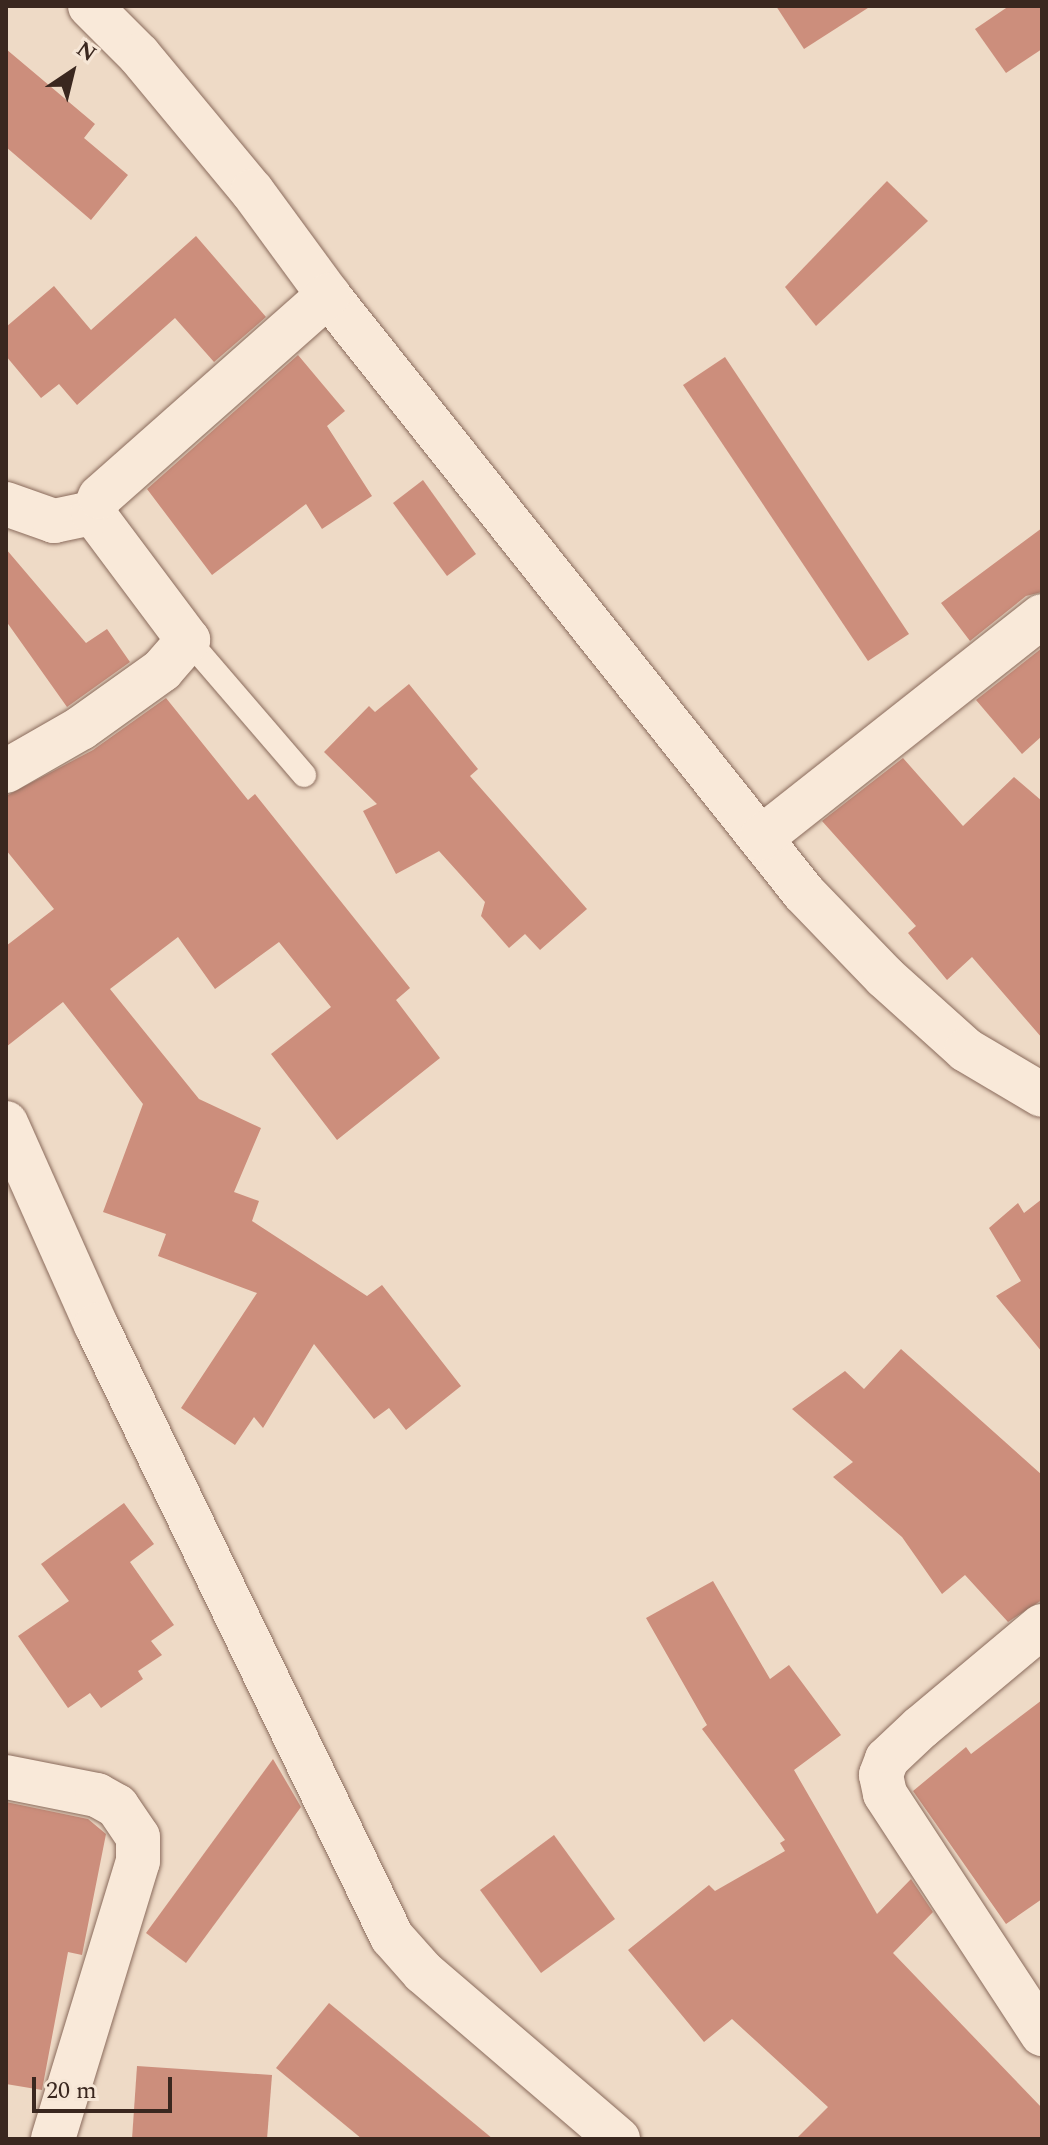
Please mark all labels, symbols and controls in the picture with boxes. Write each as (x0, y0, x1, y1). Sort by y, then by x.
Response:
north arrow (32, 32, 112, 112)
text: N (69, 33, 103, 71)
scale bar (36, 2061, 176, 2111)
text: 20 m (46, 2073, 97, 2109)

